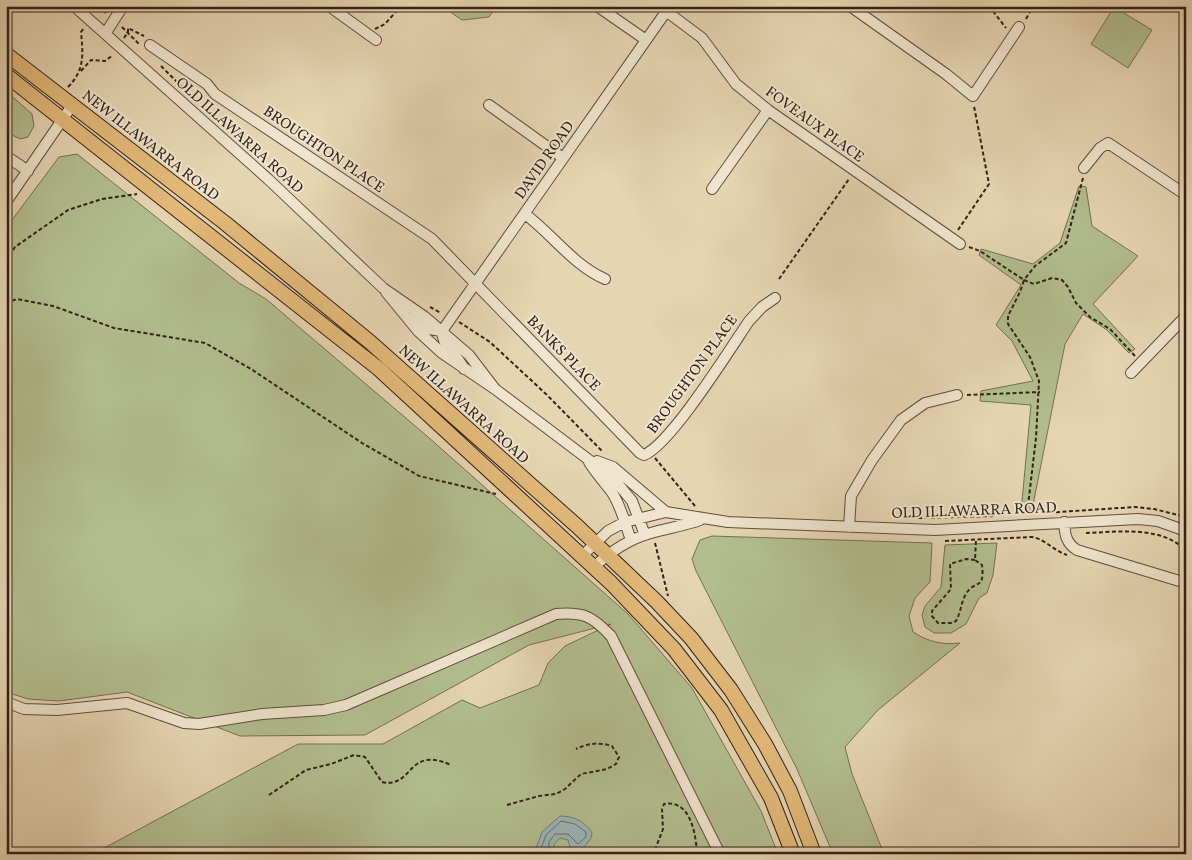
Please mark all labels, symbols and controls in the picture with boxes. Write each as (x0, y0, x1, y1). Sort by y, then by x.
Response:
street label: OLD ILLAWARRA ROAD (171, 73, 307, 199)
street label: FOVEAUX PLACE (760, 82, 868, 168)
street label: NEW ILLAWARRA ROAD (77, 86, 223, 206)
street label: BROUGHTON PLACE (258, 102, 388, 199)
street label: DAVID ROAD (511, 118, 580, 204)
street label: BANKS PLACE (521, 311, 605, 397)
street label: BROUGHTON PLACE (643, 311, 744, 439)
street label: NEW ILLAWARRA ROAD (393, 341, 533, 469)
street label: OLD ILLAWARRA ROAD (891, 498, 1057, 525)

